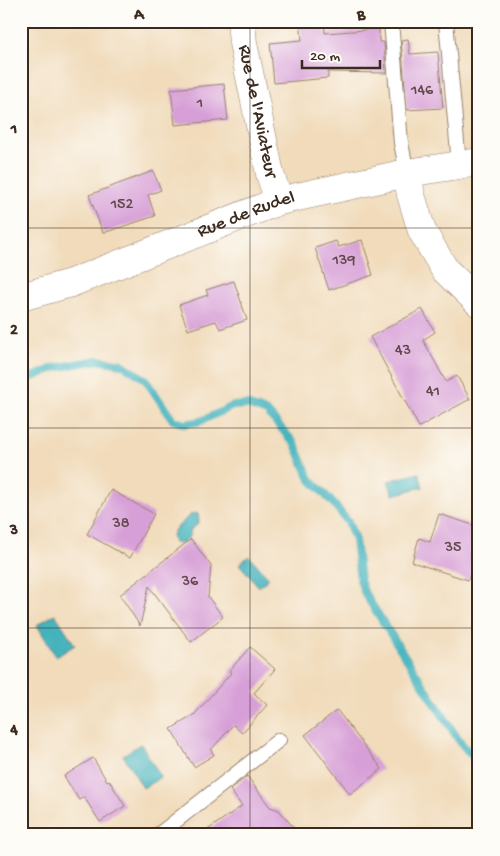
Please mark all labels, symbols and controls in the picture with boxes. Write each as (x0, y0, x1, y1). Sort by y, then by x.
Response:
text: A (133, 7, 145, 26)
text: B (356, 7, 366, 26)
scale bar (302, 38, 380, 70)
street label: Rue de l'Aviateur (232, 43, 283, 183)
text: 20 m (310, 48, 340, 66)
house number: 146 (410, 82, 434, 101)
house number: 1 (196, 95, 203, 114)
text: 1 (10, 121, 17, 140)
street label: Rue de Rudel (194, 186, 297, 244)
house number: 152 (110, 196, 134, 215)
house number: 139 (332, 252, 355, 271)
text: 2 (10, 322, 18, 341)
house number: 43 (395, 342, 411, 361)
house number: 41 (426, 383, 440, 402)
house number: 38 (111, 515, 130, 534)
text: 3 (9, 522, 18, 541)
house number: 35 (444, 539, 461, 558)
house number: 36 (181, 573, 199, 592)
text: 4 (9, 722, 18, 741)

